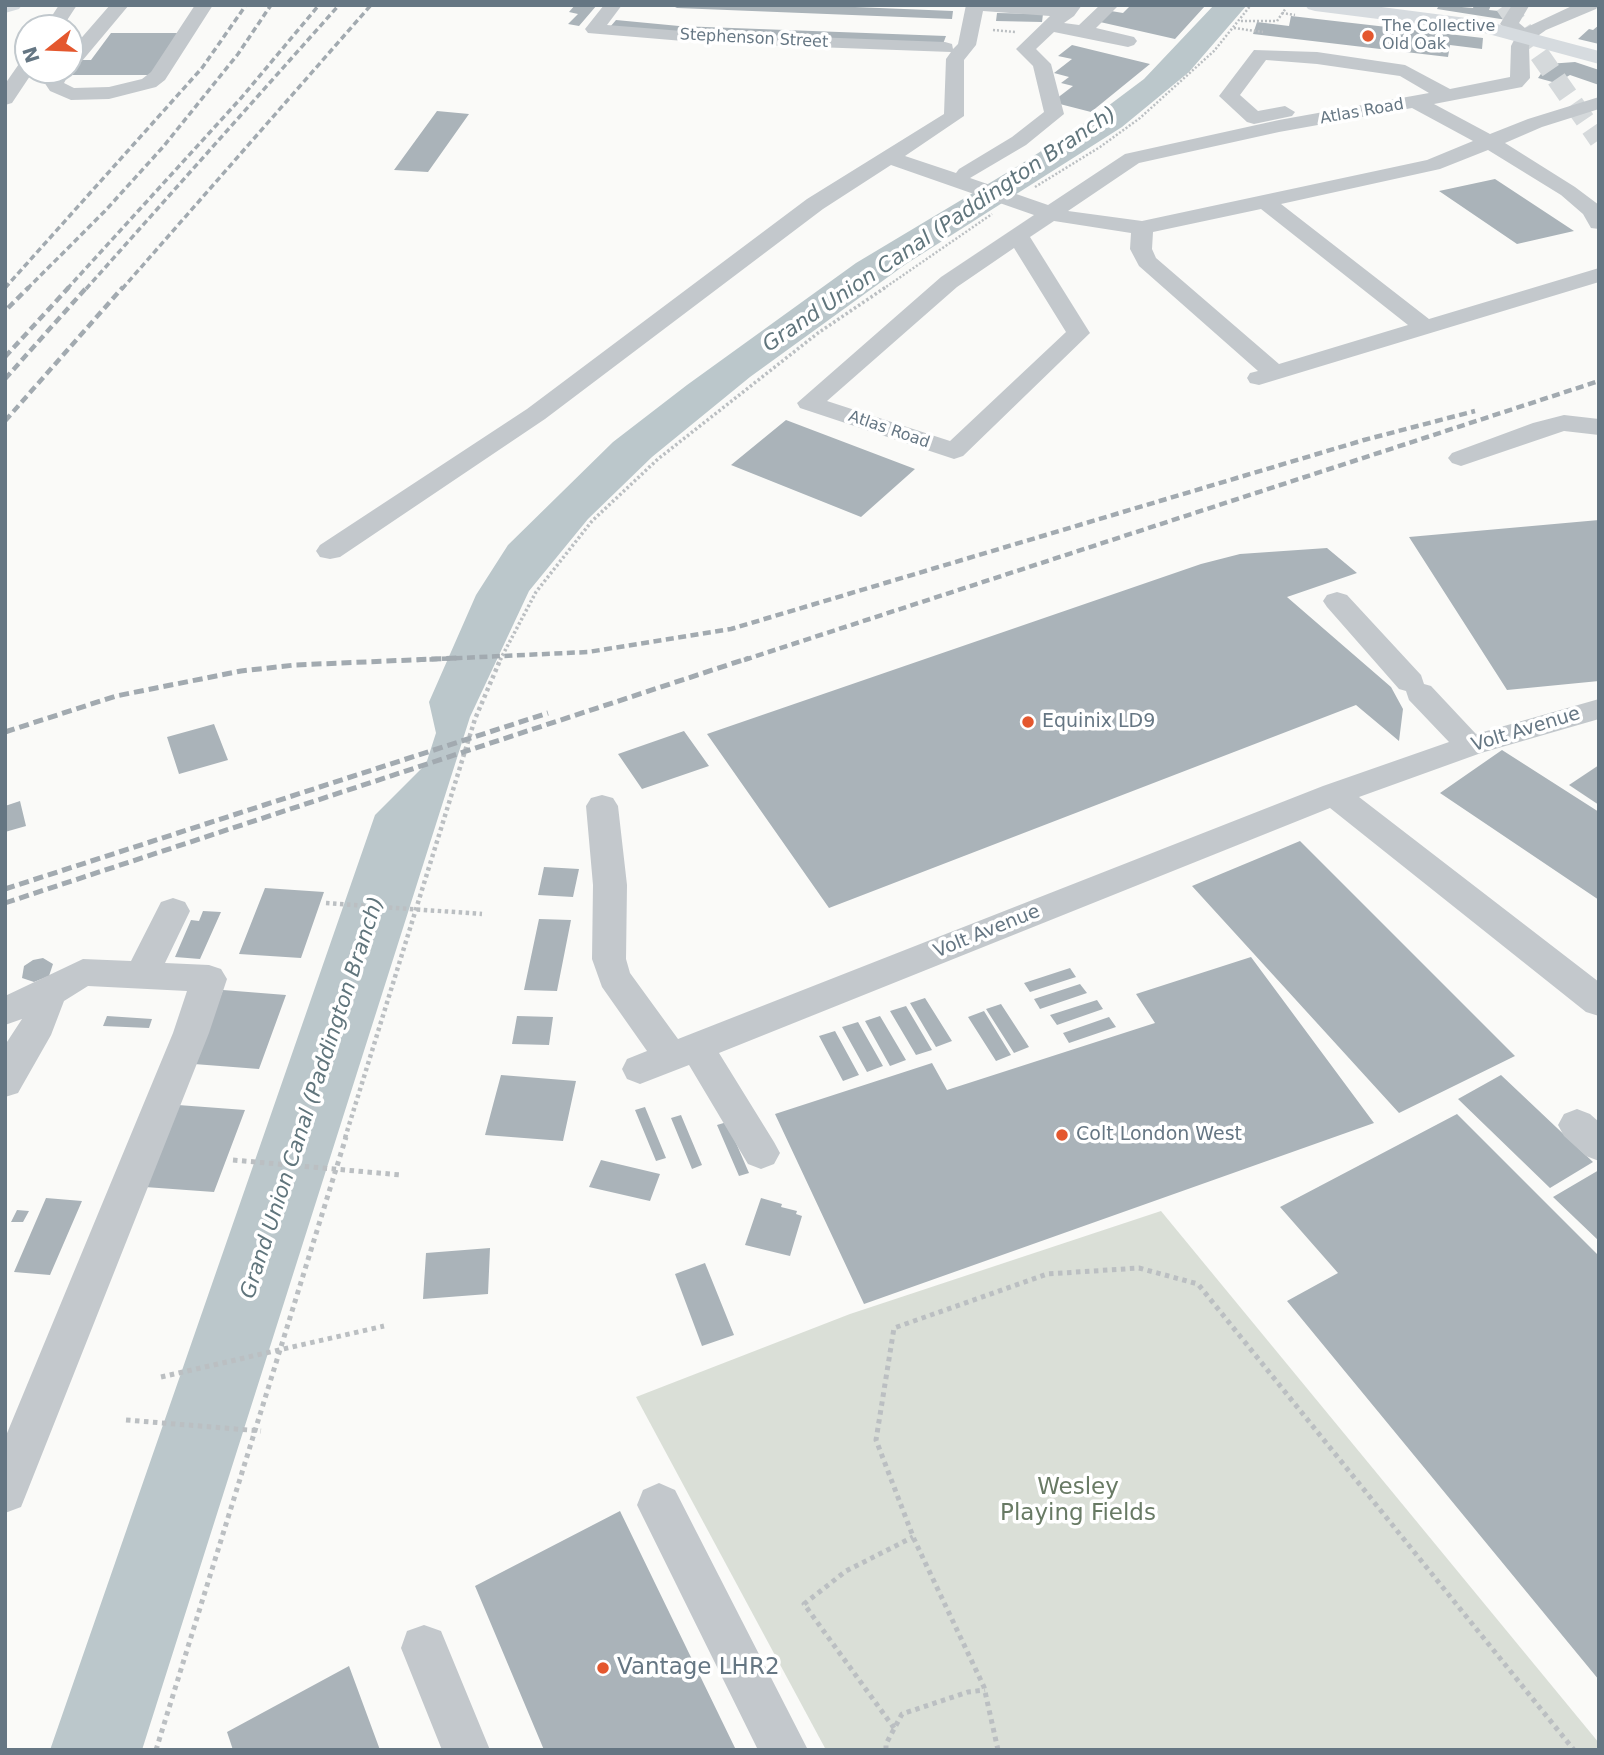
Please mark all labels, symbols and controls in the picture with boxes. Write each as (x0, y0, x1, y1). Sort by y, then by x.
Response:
north arrow (14, 14, 84, 84)
place label: The Collective Old Oak (1382, 17, 1495, 55)
street label: Stephenson Street (679, 26, 829, 52)
marker: The Collective Old Oak (1360, 28, 1376, 44)
text: N (18, 44, 44, 66)
street label: Atlas Road (1319, 95, 1405, 129)
water label: Grand Union Canal (Paddington Branch) (759, 102, 1121, 358)
street label: Atlas Road (846, 407, 932, 453)
street label: Volt Avenue (1469, 703, 1583, 757)
place label: Equinix LD9 (1042, 711, 1155, 733)
marker: Equinix LD9 (1020, 714, 1036, 730)
water label: Grand Union Canal (Paddington Branch) (236, 894, 390, 1302)
street label: Volt Avenue (931, 900, 1043, 964)
place label: Colt London West (1076, 1124, 1242, 1146)
marker: Colt London West (1054, 1127, 1070, 1143)
park label: Wesley Playing Fields (1000, 1474, 1156, 1528)
place label: Vantage LHR2 (617, 1654, 780, 1682)
marker: Vantage LHR2 (595, 1660, 611, 1676)

